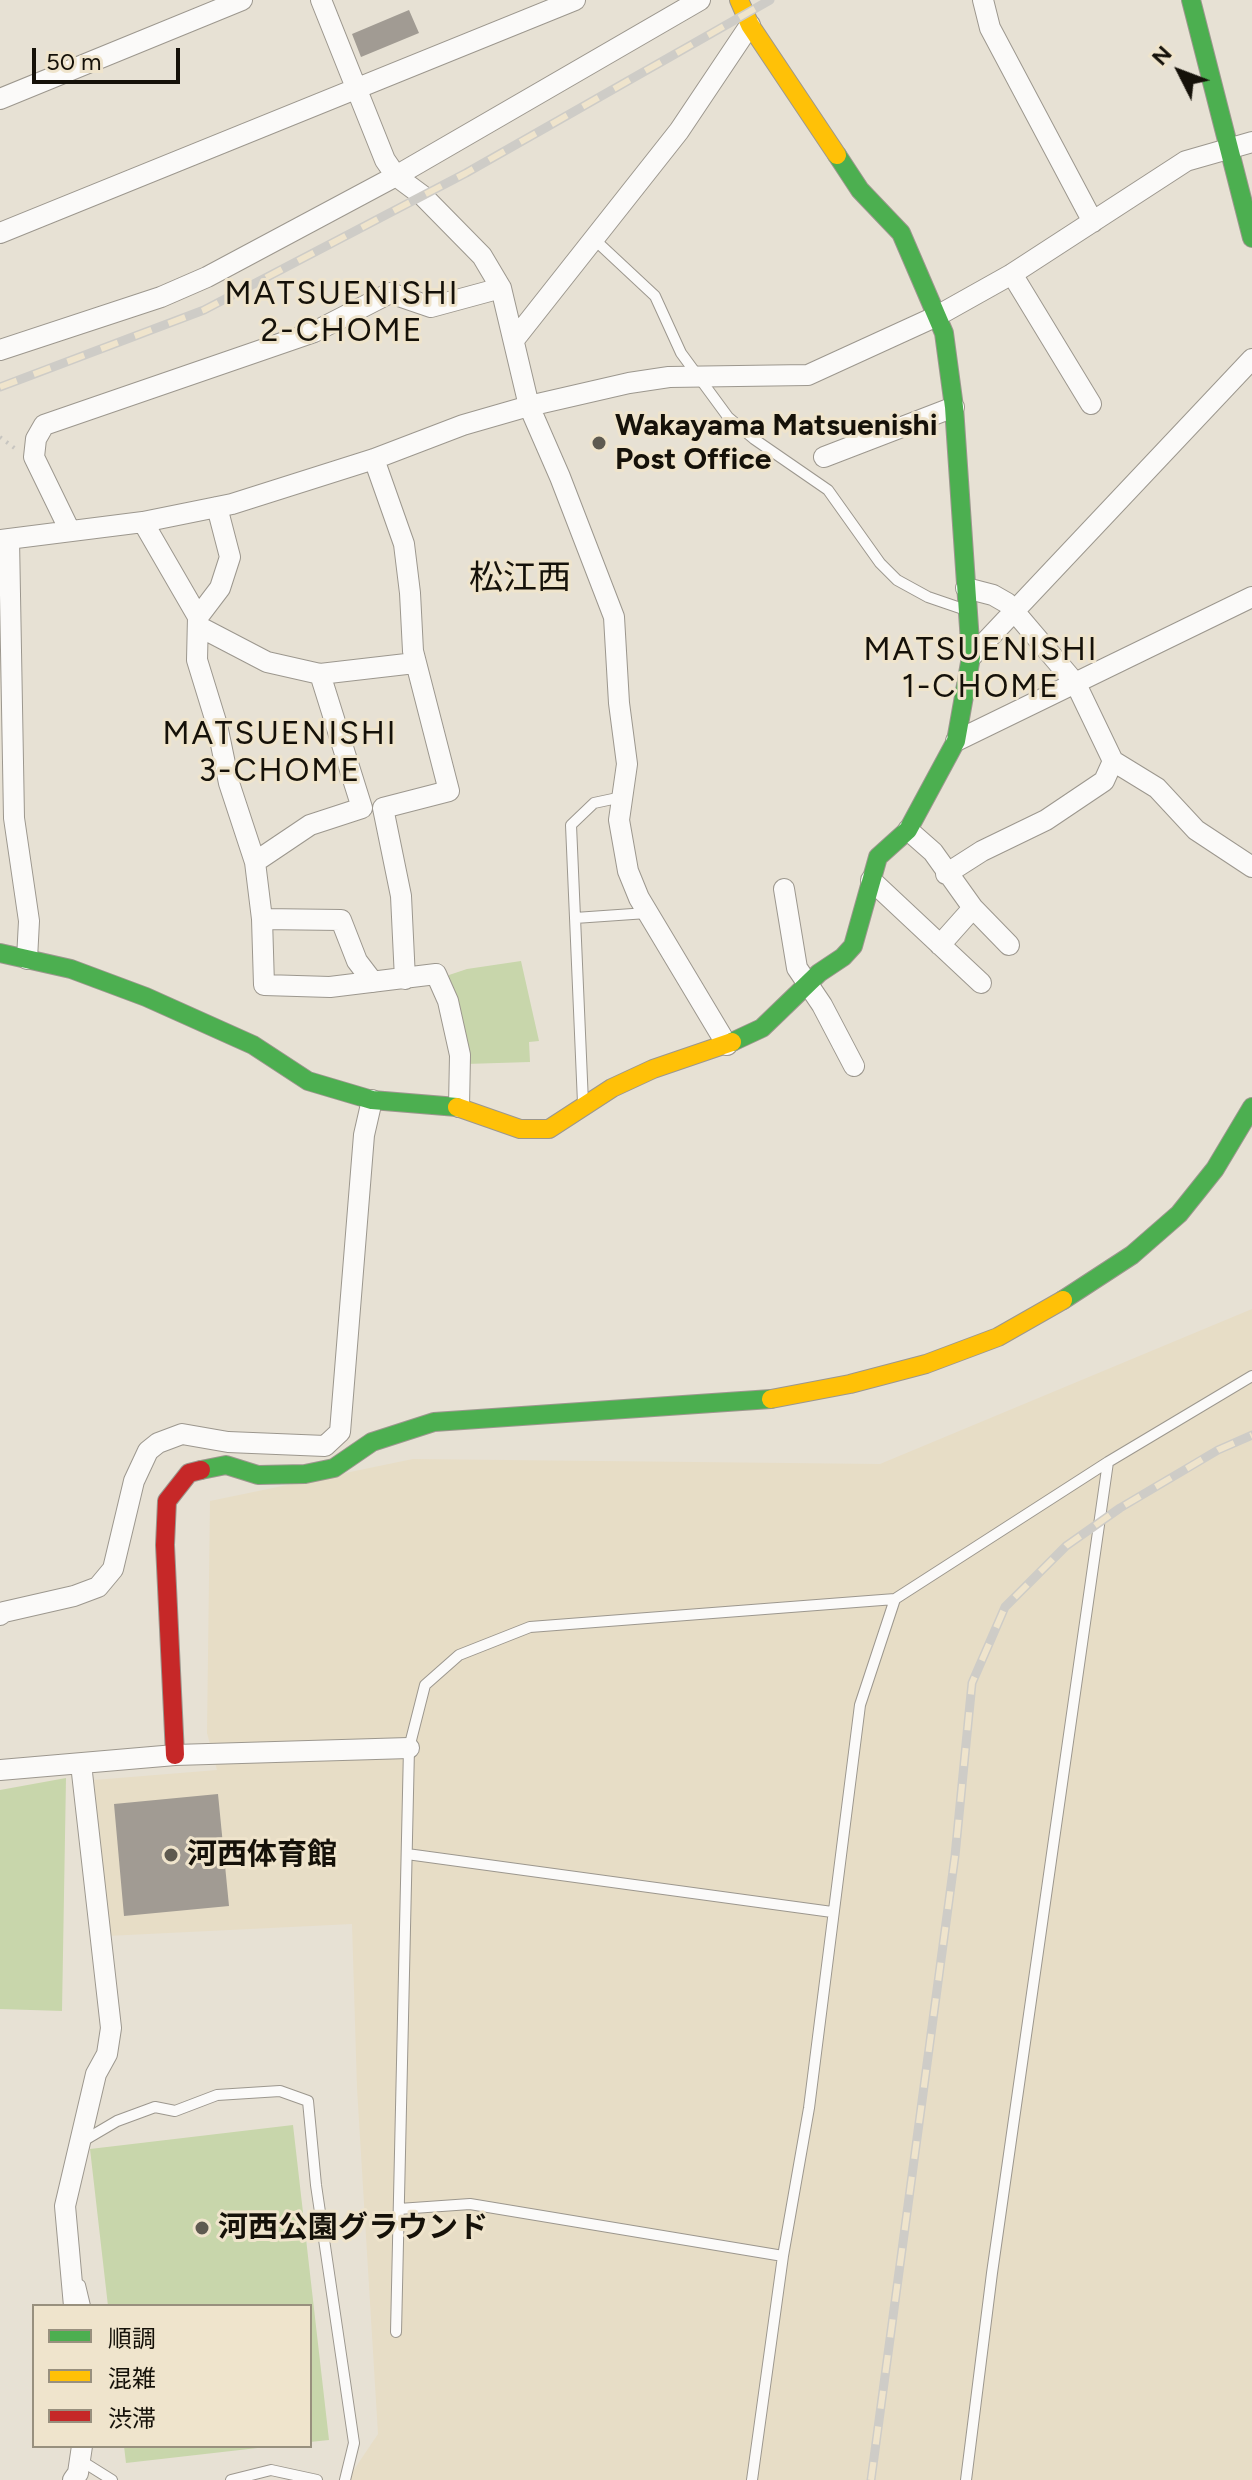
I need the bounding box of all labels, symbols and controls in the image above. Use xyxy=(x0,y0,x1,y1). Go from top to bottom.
scale bar xyxy=(36,32,184,82)
north arrow xyxy=(1140,32,1220,112)
text: N xyxy=(1146,40,1178,71)
text: 50 m xyxy=(46,47,102,76)
district label: MATSUENISHI 2-CHOME xyxy=(225,276,459,351)
place label: Wakayama Matsuenishi Post Office xyxy=(615,408,938,478)
marker: Wakayama Matsuenishi Post Office xyxy=(590,434,608,452)
district label: 松江西 xyxy=(469,559,571,599)
district label: MATSUENISHI 1-CHOME xyxy=(864,632,1098,707)
district label: MATSUENISHI 3-CHOME xyxy=(163,716,397,791)
place label: 河西体育館 xyxy=(187,1837,337,1873)
marker: 河西体育館 xyxy=(162,1846,180,1864)
place label: 河西公園グラウンド xyxy=(218,2210,488,2246)
marker: 河西公園グラウンド xyxy=(193,2219,211,2237)
legend xyxy=(32,2304,312,2448)
text: 順調 xyxy=(108,2324,156,2353)
text: 混雑 xyxy=(108,2364,156,2393)
text: 渋滞 xyxy=(108,2404,156,2433)

